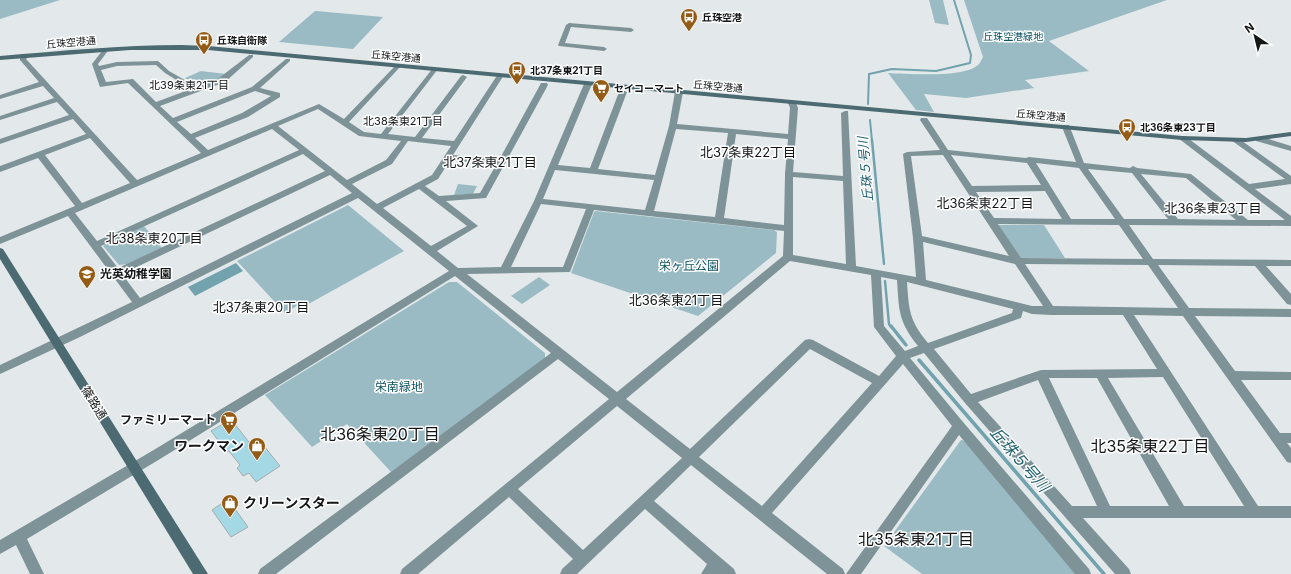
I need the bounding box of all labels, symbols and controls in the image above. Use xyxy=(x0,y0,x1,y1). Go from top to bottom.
bus stop icon: 丘珠空港 xyxy=(679,7,699,32)
place label: 丘珠空港 xyxy=(702,11,742,23)
north arrow xyxy=(1235,16,1275,56)
text: N xyxy=(1242,20,1257,36)
bus stop icon: 丘珠自衛隊 xyxy=(194,30,214,55)
park label: 丘珠空港緑地 xyxy=(983,30,1044,42)
street label: 丘珠空港通 xyxy=(46,34,96,50)
place label: 丘珠自衛隊 xyxy=(217,34,268,46)
street label: 丘珠空港通 xyxy=(371,48,421,64)
bus stop icon: 北37条東21丁目 xyxy=(507,60,527,85)
place label: 北37条東21丁目 xyxy=(530,64,603,76)
district label: 北39条東21丁目 xyxy=(149,78,229,92)
supermarket icon: セイコーマート xyxy=(591,78,611,103)
street label: 丘珠空港通 xyxy=(693,78,743,94)
place label: セイコーマート xyxy=(614,82,684,94)
street label: 丘珠空港通 xyxy=(1016,107,1066,123)
district label: 北38条東21丁目 xyxy=(363,114,443,128)
bus stop icon: 北36条東23丁目 xyxy=(1117,117,1137,142)
place label: 北36条東23丁目 xyxy=(1140,121,1216,133)
water label: 丘珠５号川 xyxy=(854,134,876,202)
district label: 北37条東22丁目 xyxy=(700,144,796,160)
district label: 北37条東21丁目 xyxy=(443,154,537,170)
district label: 北36条東22丁目 xyxy=(937,195,1033,211)
district label: 北36条東23丁目 xyxy=(1164,200,1262,216)
district label: 北38条東20丁目 xyxy=(105,230,203,246)
park label: 栄ヶ丘公園 xyxy=(659,258,719,273)
school or university icon: 光英幼稚学園 xyxy=(77,264,97,289)
place label: 光英幼稚学園 xyxy=(100,266,172,281)
district label: 北36条東21丁目 xyxy=(629,292,723,308)
district label: 北37条東20丁目 xyxy=(213,299,309,315)
park label: 栄南緑地 xyxy=(375,379,423,394)
street label: 篠路通 xyxy=(79,383,110,422)
supermarket icon: ファミリーマート xyxy=(219,410,239,435)
place label: ファミリーマート xyxy=(120,412,216,427)
water label: 丘珠５号川 xyxy=(986,422,1055,497)
district label: 北36条東20丁目 xyxy=(320,424,440,444)
shop icon: ワークマン xyxy=(247,436,267,461)
district label: 北35条東22丁目 xyxy=(1090,436,1210,456)
place label: ワークマン xyxy=(174,437,244,454)
shop icon: クリーンスター xyxy=(220,493,240,518)
place label: クリーンスター xyxy=(243,494,340,511)
district label: 北35条東21丁目 xyxy=(858,529,974,549)

